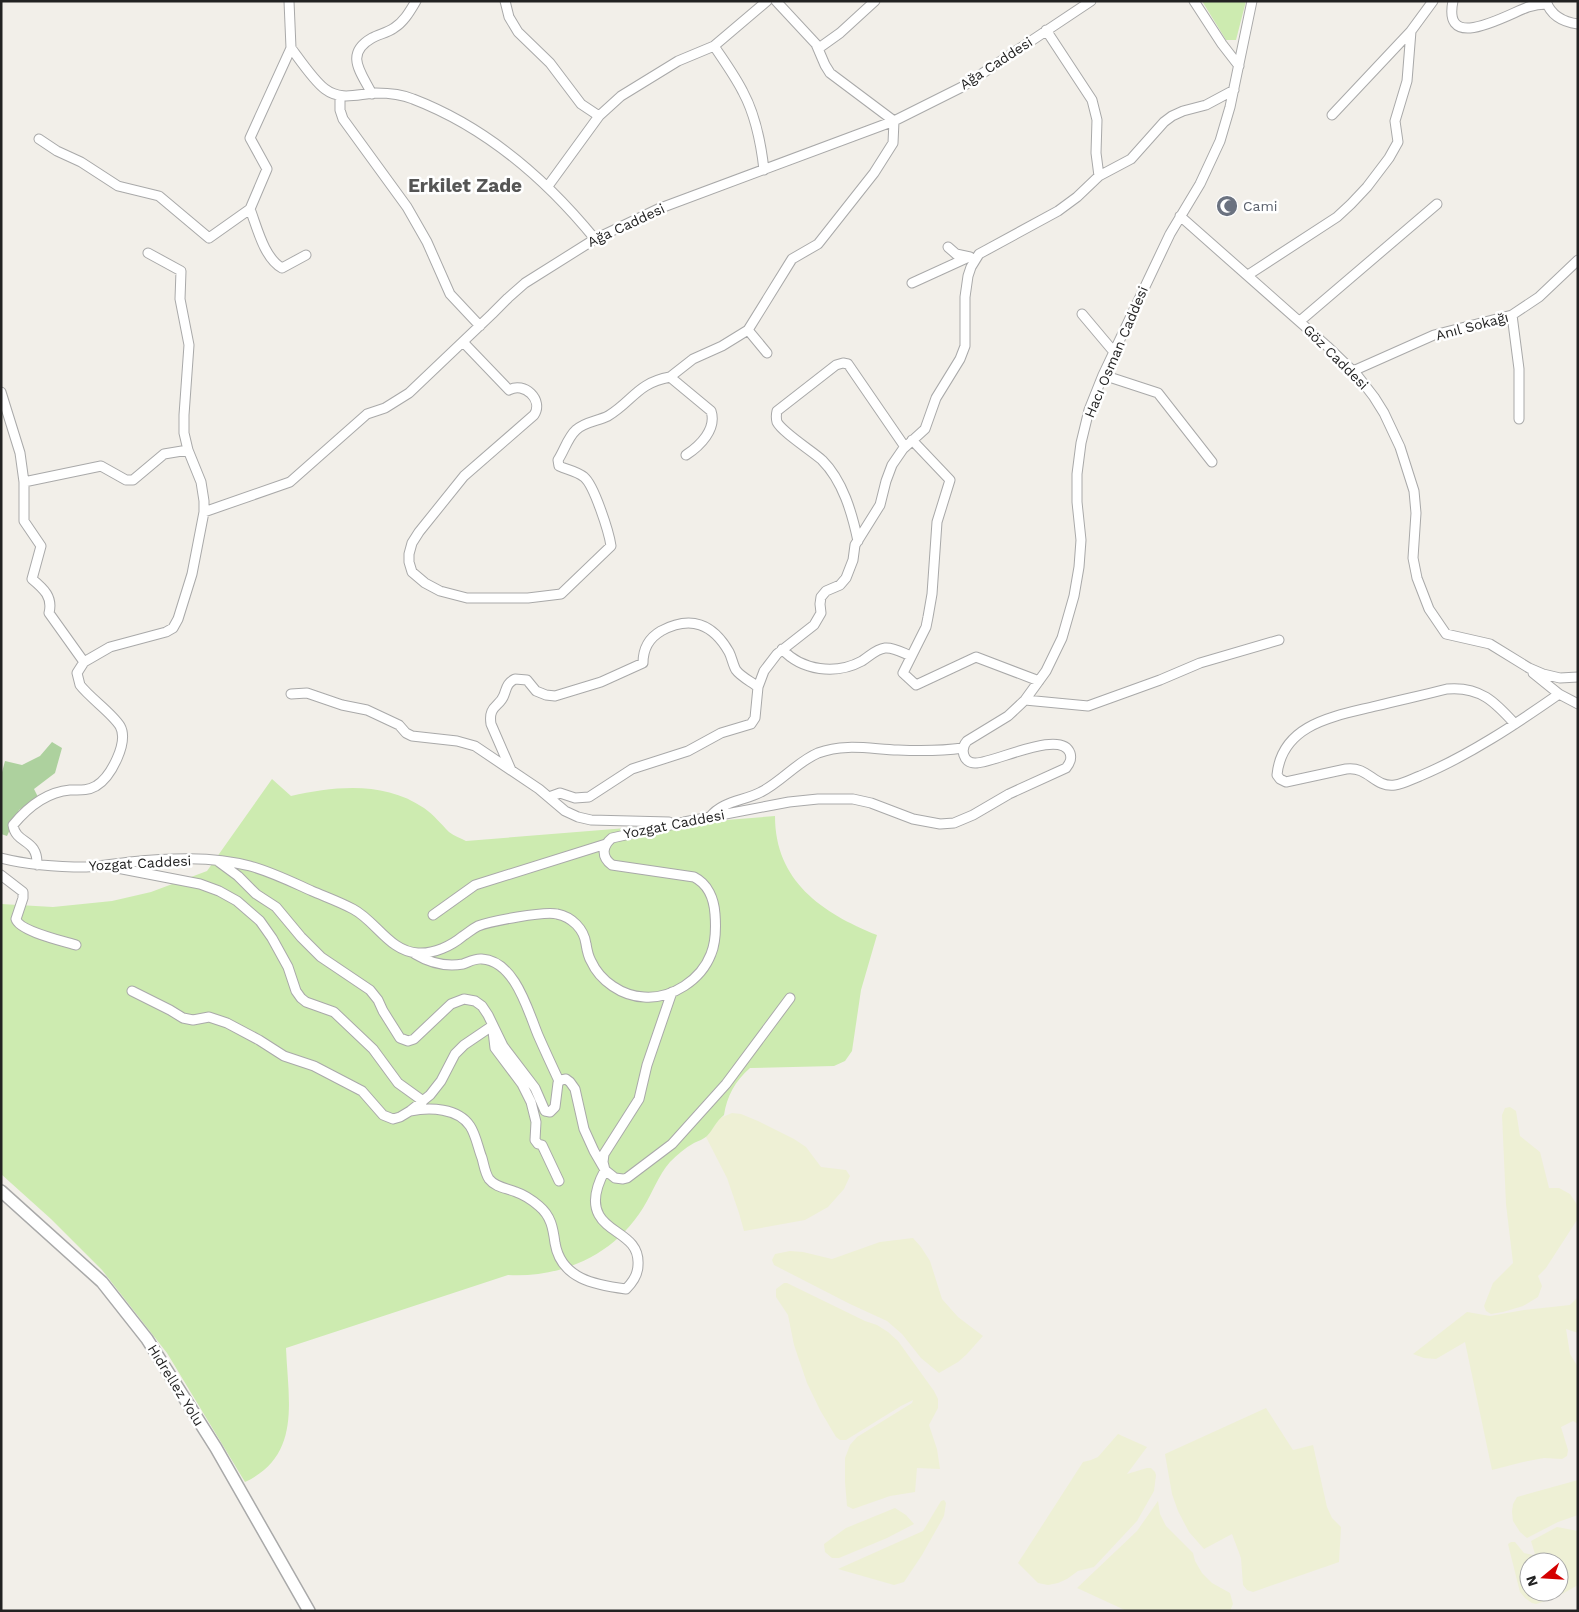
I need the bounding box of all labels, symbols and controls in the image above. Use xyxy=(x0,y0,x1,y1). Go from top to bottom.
street label: Ağa Caddesi xyxy=(957,34,1035,92)
district label: Erkilet Zade xyxy=(408,174,522,197)
mosque icon: Cami xyxy=(1215,194,1239,218)
place label: Cami xyxy=(1243,198,1278,214)
street label: Ağa Caddesi xyxy=(585,200,667,250)
street label: Hacı Osman Caddesi xyxy=(1081,284,1151,420)
street label: Anıl Sokağı xyxy=(1434,309,1510,343)
street label: Göz Caddesi xyxy=(1300,321,1372,393)
street label: Yozgat Caddesi xyxy=(622,806,726,842)
street label: Yozgat Caddesi xyxy=(88,852,192,874)
street label: Hıdrellez Yolu xyxy=(145,1341,207,1429)
north arrow xyxy=(1519,1552,1569,1602)
text: N xyxy=(1522,1574,1541,1588)

